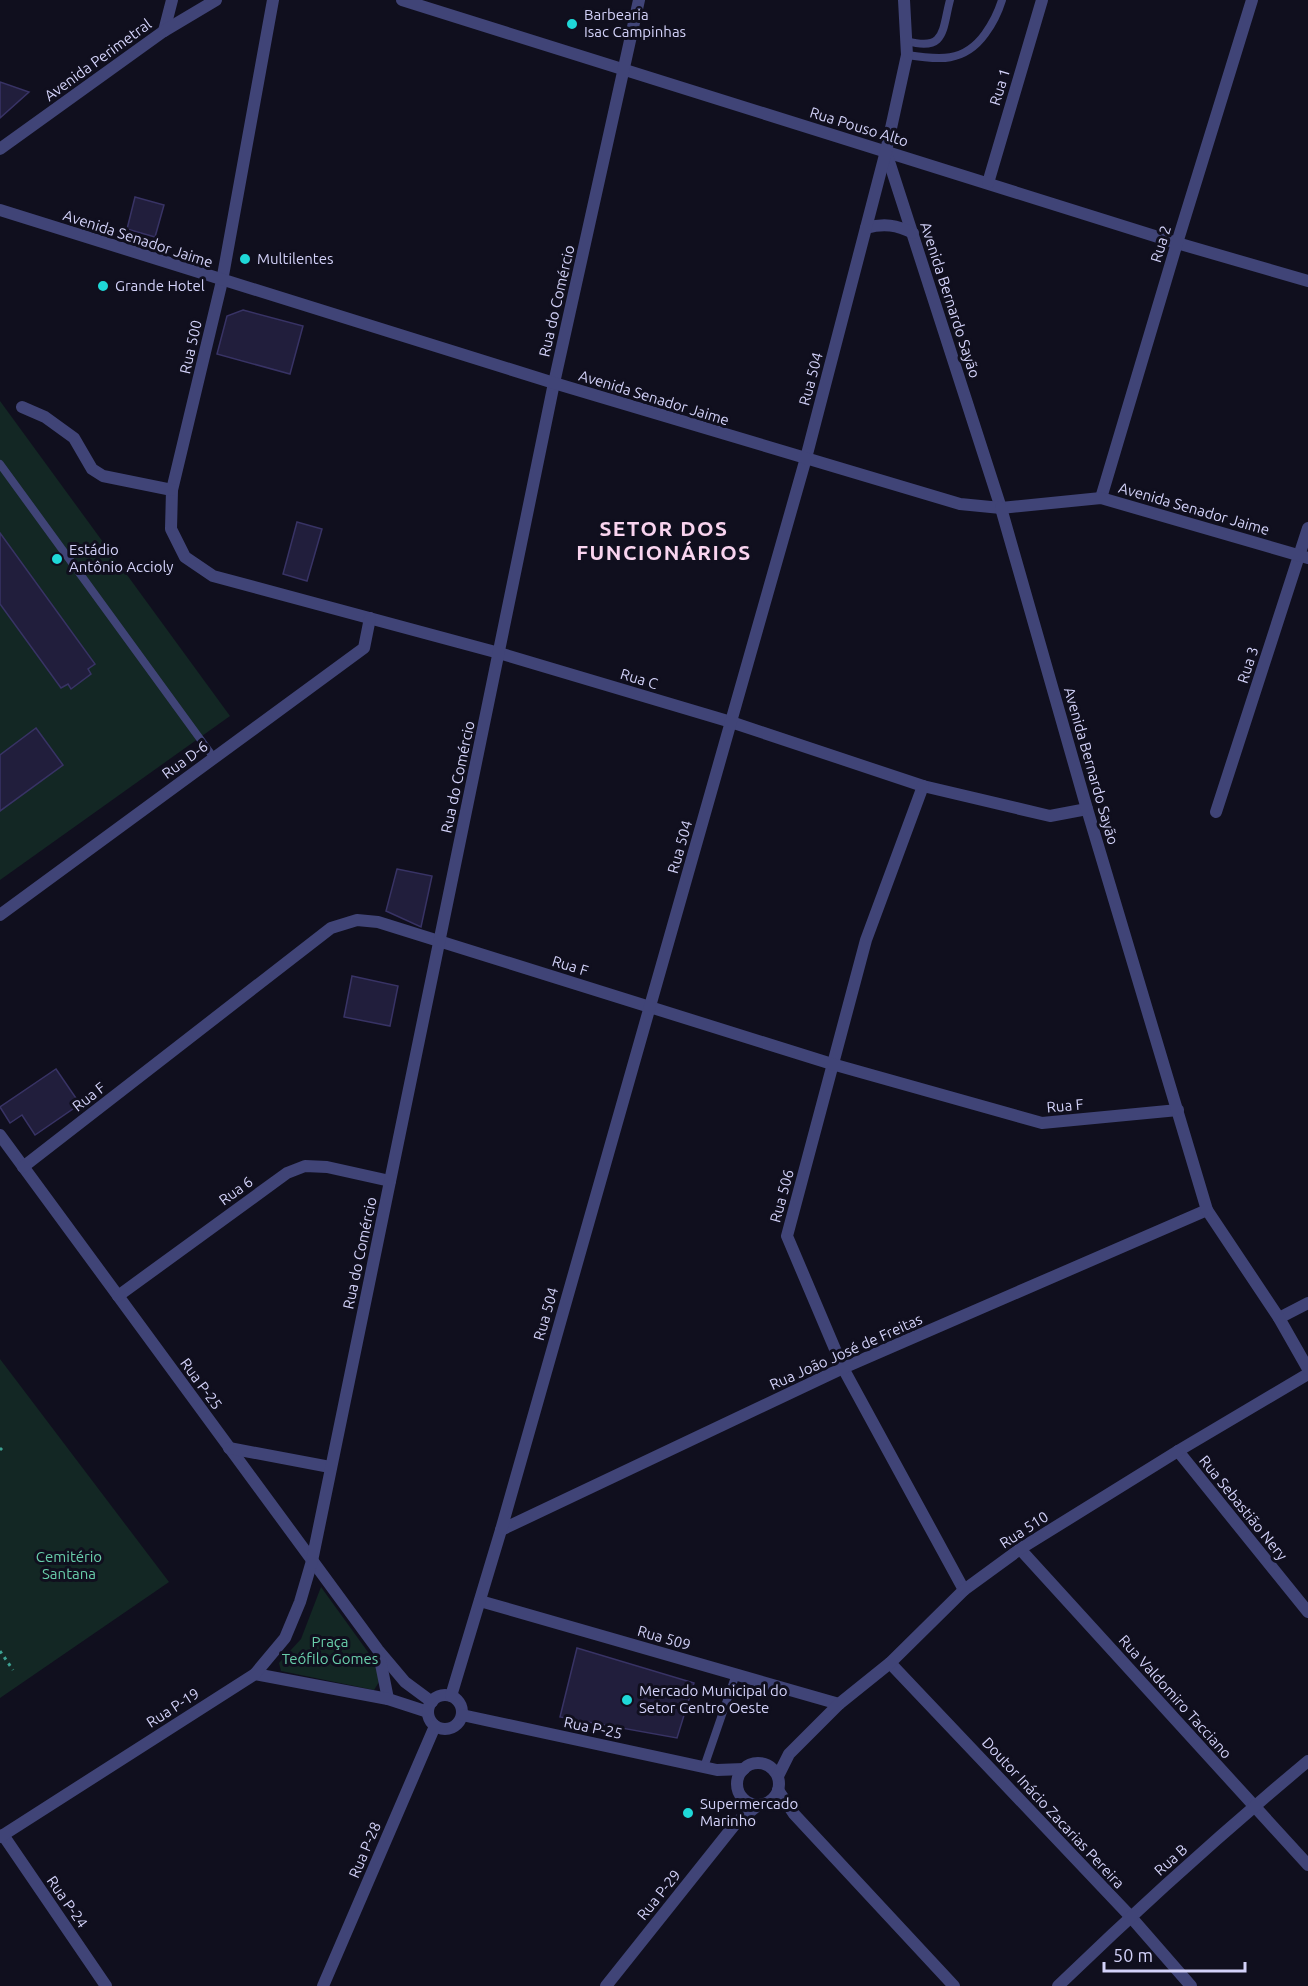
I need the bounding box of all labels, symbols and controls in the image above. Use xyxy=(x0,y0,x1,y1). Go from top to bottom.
place label: Barbearia Isac Campinhas xyxy=(584,6,686,40)
street label: Avenida Perimetral xyxy=(41,15,155,104)
marker: Barbearia Isac Campinhas xyxy=(565,17,579,31)
street label: Rua 1 xyxy=(986,66,1013,107)
street label: Rua Pouso Alto xyxy=(808,103,911,150)
street label: Avenida Senador Jaime xyxy=(61,206,215,271)
street label: Avenida Bernardo Sayão xyxy=(917,220,984,380)
street label: Rua 2 xyxy=(1147,223,1174,264)
street label: Rua do Comércio xyxy=(535,243,578,358)
place label: Multilentes xyxy=(257,250,334,267)
marker: Multilentes xyxy=(238,252,252,266)
place label: Grande Hotel xyxy=(115,277,205,294)
marker: Grande Hotel xyxy=(96,279,110,293)
street label: Rua 500 xyxy=(176,318,205,375)
street label: Rua 504 xyxy=(795,350,826,407)
street label: Avenida Senador Jaime xyxy=(577,367,731,429)
street label: Avenida Senador Jaime xyxy=(1117,479,1272,538)
district label: SETOR DOS FUNCIONÁRIOS xyxy=(576,516,752,564)
place label: Estádio Antônio Accioly xyxy=(69,541,174,575)
marker: Estádio Antônio Accioly xyxy=(50,552,64,566)
street label: Rua 3 xyxy=(1234,644,1261,685)
street label: Rua C xyxy=(618,665,660,692)
street label: Avenida Bernardo Sayão xyxy=(1061,685,1122,847)
street label: Rua do Comércio xyxy=(437,719,478,835)
street label: Rua D-6 xyxy=(158,737,211,782)
street label: Rua 504 xyxy=(664,818,695,875)
street label: Rua F xyxy=(550,952,590,979)
street label: Rua F xyxy=(69,1078,109,1115)
street label: Rua F xyxy=(1046,1095,1084,1116)
street label: Rua 506 xyxy=(766,1167,797,1224)
street label: Rua 6 xyxy=(216,1173,256,1208)
street label: Rua do Comércio xyxy=(339,1195,380,1311)
street label: Rua 504 xyxy=(530,1285,561,1342)
street label: Rua João José de Freitas xyxy=(767,1310,925,1393)
street label: Rua P-25 xyxy=(177,1355,226,1413)
street label: Rua Sebastião Nery xyxy=(1196,1452,1291,1564)
street label: Rua 510 xyxy=(996,1508,1051,1552)
park label: Cemitério Santana xyxy=(36,1548,102,1582)
street label: Rua 509 xyxy=(636,1622,693,1653)
street label: Rua Valdomiro Tacciano xyxy=(1116,1632,1235,1762)
park label: Praça Teófilo Gomes xyxy=(282,1633,378,1667)
place label: Mercado Municipal do Setor Centro Oeste xyxy=(639,1682,787,1716)
street label: Rua P-19 xyxy=(143,1684,202,1731)
marker: Mercado Municipal do Setor Centro Oeste xyxy=(620,1693,634,1707)
street label: Rua P-25 xyxy=(562,1713,624,1742)
street label: Doutor Inácio Zacarias Pereira xyxy=(979,1734,1128,1892)
place label: Supermercado Marinho xyxy=(700,1795,798,1829)
marker: Supermercado Marinho xyxy=(681,1806,695,1820)
street label: Rua P-28 xyxy=(345,1819,384,1880)
street label: Rua B xyxy=(1151,1840,1191,1879)
street label: Rua P-29 xyxy=(633,1866,684,1923)
street label: Rua P-24 xyxy=(43,1873,91,1931)
scale bar xyxy=(1104,1935,1245,1973)
text: 50 m xyxy=(1113,1945,1153,1965)

